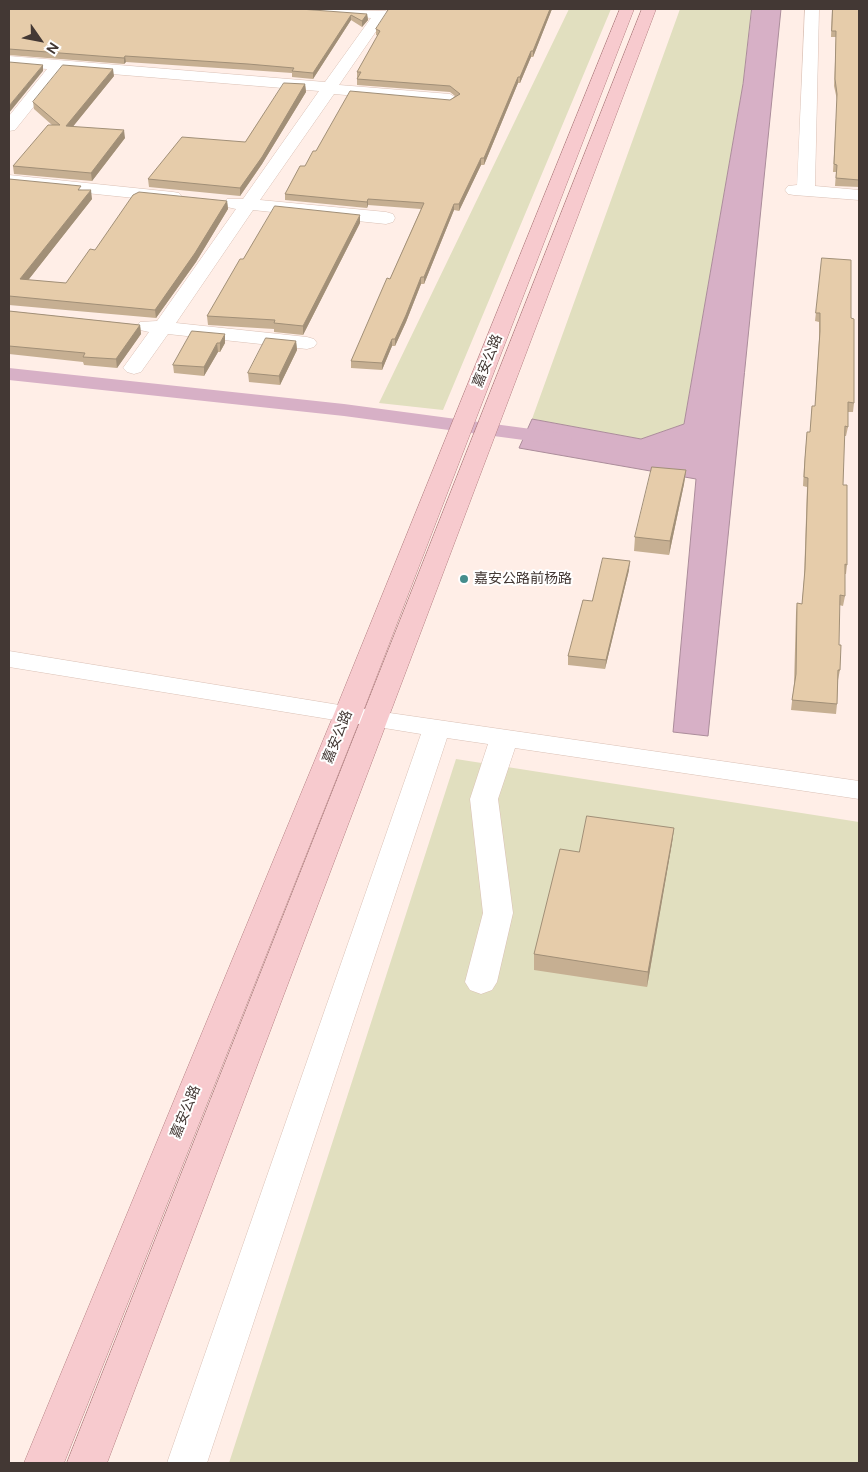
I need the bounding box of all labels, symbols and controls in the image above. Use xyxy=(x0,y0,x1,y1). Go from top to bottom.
north arrow xyxy=(15,15,65,65)
text: N xyxy=(42,39,63,57)
street label: 嘉安公路 xyxy=(470,332,506,390)
place label: 嘉安公路前杨路 xyxy=(474,571,572,587)
marker: 嘉安公路前杨路 xyxy=(458,573,470,585)
street label: 嘉安公路 xyxy=(320,708,356,766)
street label: 嘉安公路 xyxy=(168,1083,204,1141)

